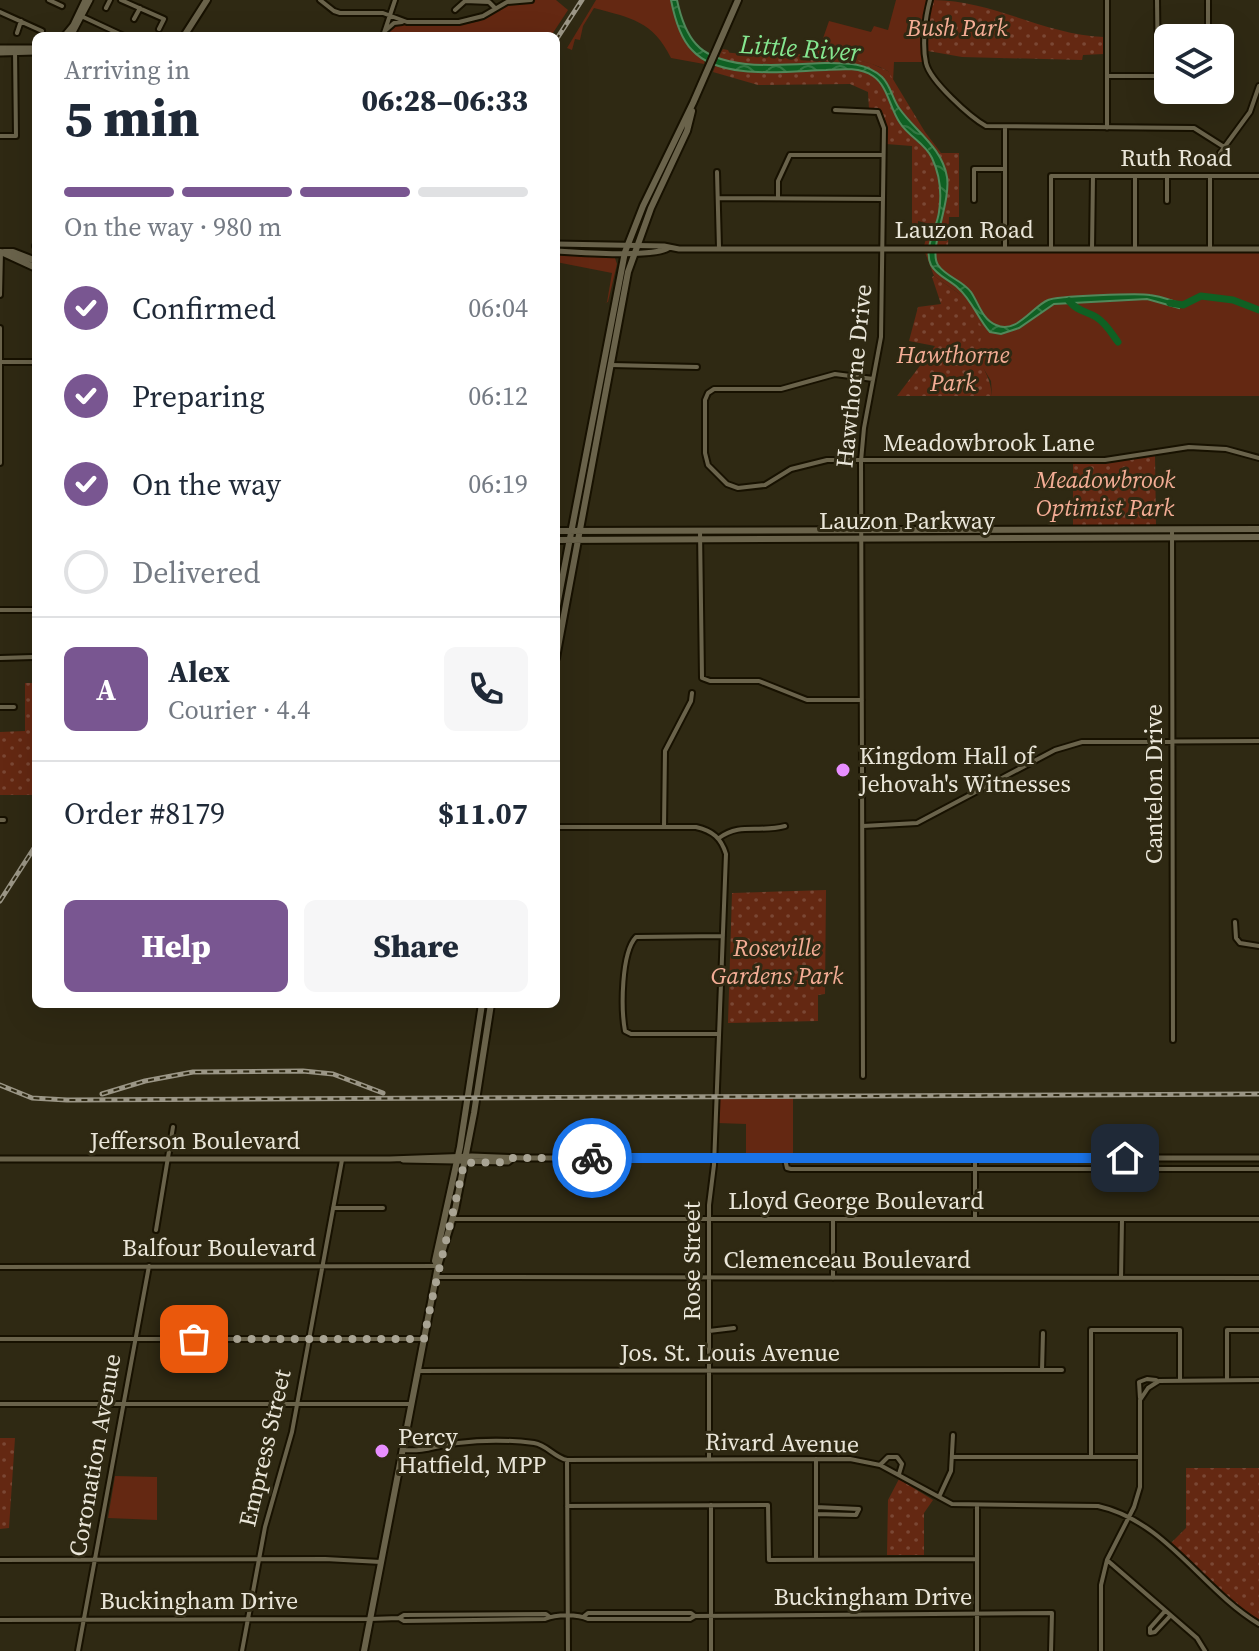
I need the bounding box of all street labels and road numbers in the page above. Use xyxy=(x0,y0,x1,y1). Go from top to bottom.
street label: Ruth Road xyxy=(1120,141,1232,174)
street label: Lauzon Road xyxy=(894,213,1034,246)
street label: Hawthorne Drive xyxy=(827,282,880,469)
street label: Meadowbrook Lane xyxy=(883,426,1095,459)
street label: Lauzon Parkway xyxy=(819,504,996,537)
street label: Cantelon Drive xyxy=(1137,704,1170,864)
street label: Jefferson Boulevard xyxy=(89,1124,301,1157)
street label: Lloyd George Boulevard xyxy=(728,1184,984,1217)
street label: Rose Street xyxy=(675,1201,708,1320)
street label: Balfour Boulevard xyxy=(122,1231,316,1264)
street label: Clemenceau Boulevard xyxy=(724,1243,971,1276)
street label: Jos. St. Louis Avenue xyxy=(619,1336,840,1369)
street label: Coronation Avenue xyxy=(60,1351,129,1559)
street label: Empress Street xyxy=(230,1366,299,1530)
street label: Rivard Avenue xyxy=(705,1425,859,1460)
street label: Buckingham Drive xyxy=(774,1580,972,1613)
street label: Buckingham Drive xyxy=(100,1584,298,1617)

